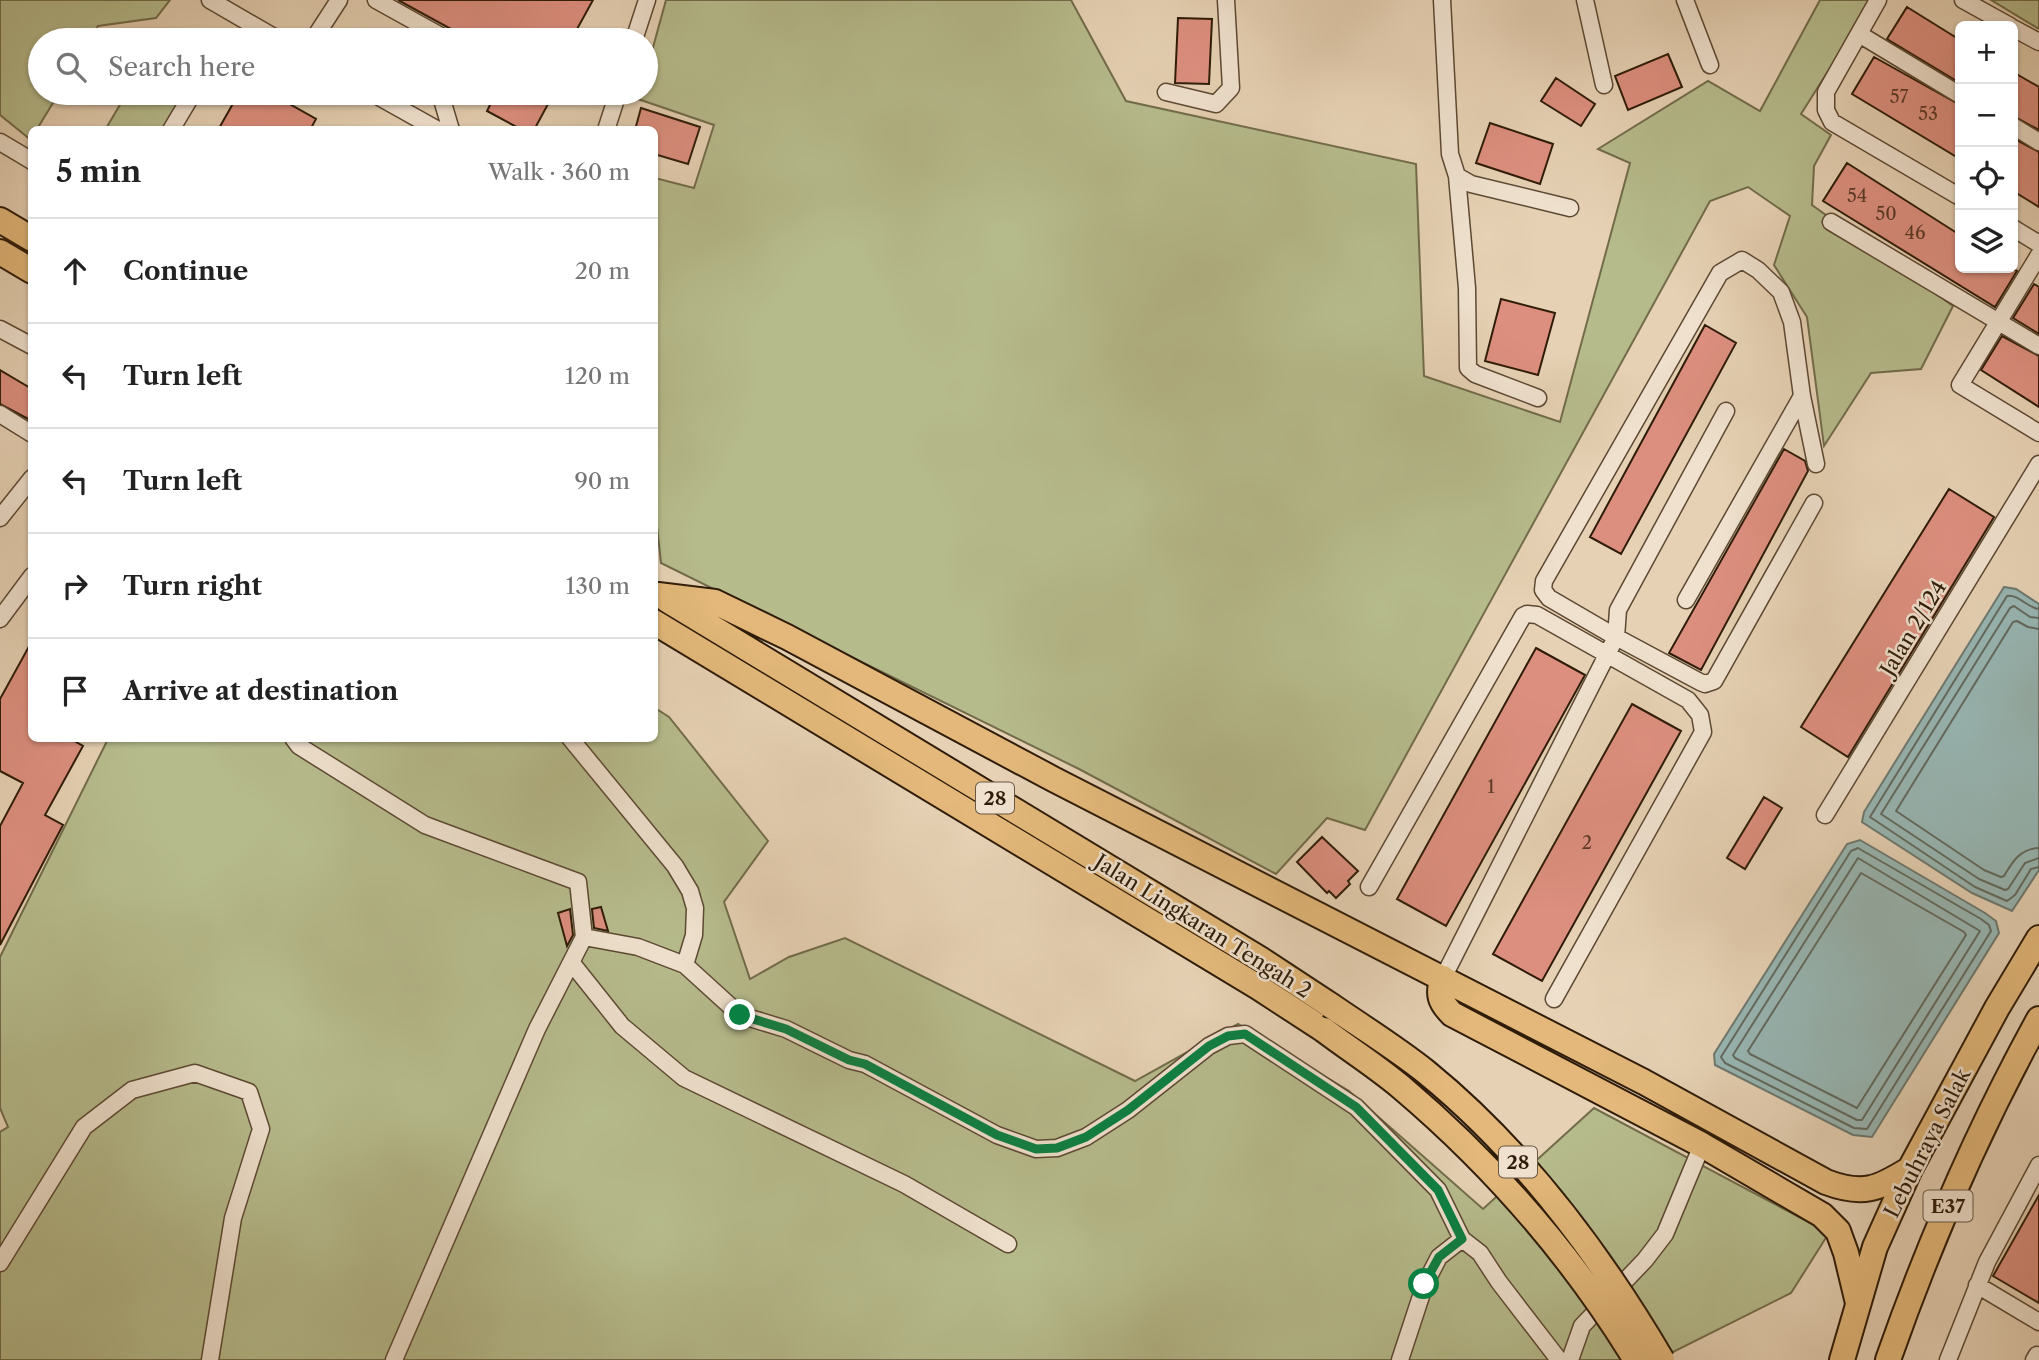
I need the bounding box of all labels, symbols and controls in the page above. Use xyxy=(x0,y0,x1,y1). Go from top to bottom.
map controls xyxy=(1955,21,2018,273)
button: + xyxy=(1955,21,2018,84)
search box xyxy=(28,28,658,105)
icon: search xyxy=(52,48,90,86)
text: Search here xyxy=(108,51,255,83)
button: − xyxy=(1955,84,2018,147)
house number: 57 xyxy=(1890,86,1908,108)
house number: 53 xyxy=(1918,103,1938,125)
button: locate xyxy=(1955,147,2018,210)
text: 5 min xyxy=(56,153,141,190)
text: Walk · 360 m xyxy=(488,158,630,186)
house number: 54 xyxy=(1847,185,1867,207)
house number: 50 xyxy=(1875,203,1897,225)
button: layers xyxy=(1955,210,2018,273)
house number: 46 xyxy=(1905,222,1925,244)
icon: ahead xyxy=(56,252,94,290)
text: Continue xyxy=(123,255,248,287)
text: 20 m xyxy=(575,257,630,285)
icon: left xyxy=(56,357,94,395)
text: Turn left xyxy=(123,360,242,392)
text: 120 m xyxy=(565,362,630,390)
icon: left xyxy=(56,462,94,500)
text: Turn left xyxy=(123,465,242,497)
text: 90 m xyxy=(574,467,630,495)
icon: right xyxy=(56,567,94,605)
text: Turn right xyxy=(123,570,262,602)
text: 130 m xyxy=(566,572,630,600)
street label: Jalan 2/124 xyxy=(1873,576,1951,683)
icon: arrive xyxy=(56,672,94,710)
text: Arrive at destination xyxy=(123,675,398,707)
house number: 1 xyxy=(1487,776,1495,798)
road number: 28 xyxy=(976,782,1014,814)
house number: 2 xyxy=(1582,832,1592,854)
street label: Jalan Lingkaran Tengah 2 xyxy=(1087,847,1316,1003)
route end xyxy=(724,999,755,1030)
street label: Lebuhraya Salak xyxy=(1879,1063,1976,1222)
road number: 28 xyxy=(1499,1146,1537,1178)
road number: E37 xyxy=(1924,1190,1972,1222)
route start xyxy=(1408,1268,1439,1299)

